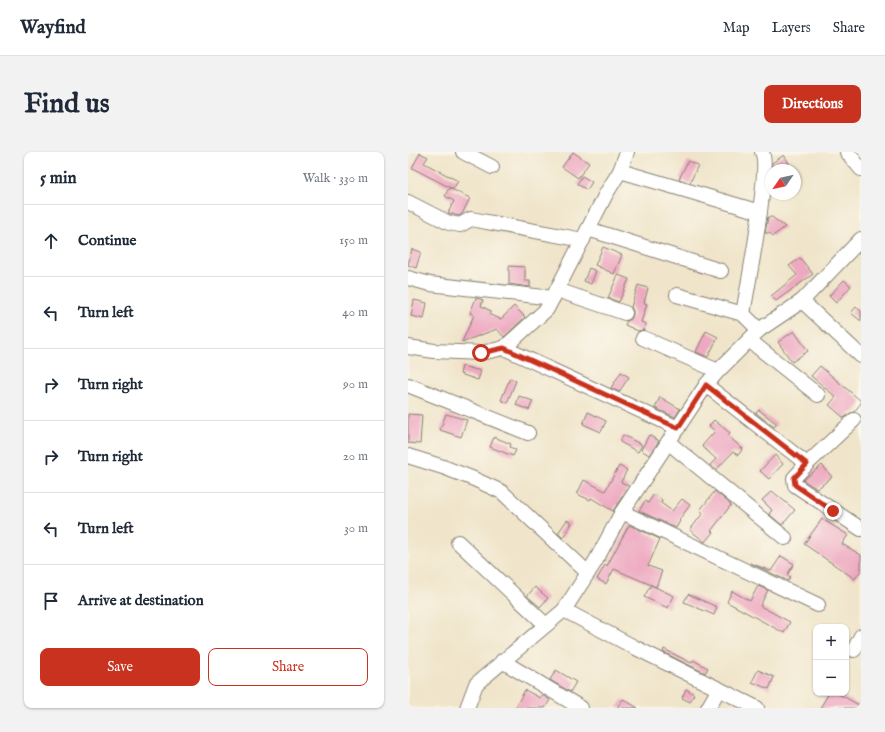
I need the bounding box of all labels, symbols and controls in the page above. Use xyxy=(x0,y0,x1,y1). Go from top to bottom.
text: Wayfind xyxy=(20,16,86,40)
text: Map xyxy=(723,19,750,37)
text: Layers xyxy=(772,19,811,37)
text: Share xyxy=(833,19,865,37)
button: Directions xyxy=(764,85,861,123)
text: Find us xyxy=(24,87,110,122)
north arrow xyxy=(765,164,801,200)
text: 5 min xyxy=(40,168,77,189)
text: Walk · 330 m xyxy=(303,170,368,187)
icon: ahead xyxy=(40,230,62,252)
text: Continue xyxy=(78,231,136,250)
text: 150 m xyxy=(339,232,368,249)
icon: left xyxy=(40,302,62,324)
text: Turn left xyxy=(78,303,134,322)
text: 40 m xyxy=(342,304,368,321)
route start xyxy=(472,344,490,362)
icon: right xyxy=(40,374,62,396)
text: Turn right xyxy=(78,375,143,394)
text: 90 m xyxy=(343,376,368,393)
icon: right xyxy=(40,446,62,468)
text: Turn right xyxy=(78,447,143,466)
text: 20 m xyxy=(343,448,368,465)
route end xyxy=(824,502,842,520)
icon: left xyxy=(40,518,62,540)
text: Turn left xyxy=(78,519,134,538)
text: 30 m xyxy=(344,520,368,537)
icon: arrive xyxy=(40,590,62,612)
text: Arrive at destination xyxy=(78,591,204,610)
map controls xyxy=(813,624,849,696)
button: + xyxy=(813,624,849,660)
button: Save xyxy=(40,648,200,686)
button: Share xyxy=(208,648,368,686)
button: − xyxy=(813,660,849,696)

